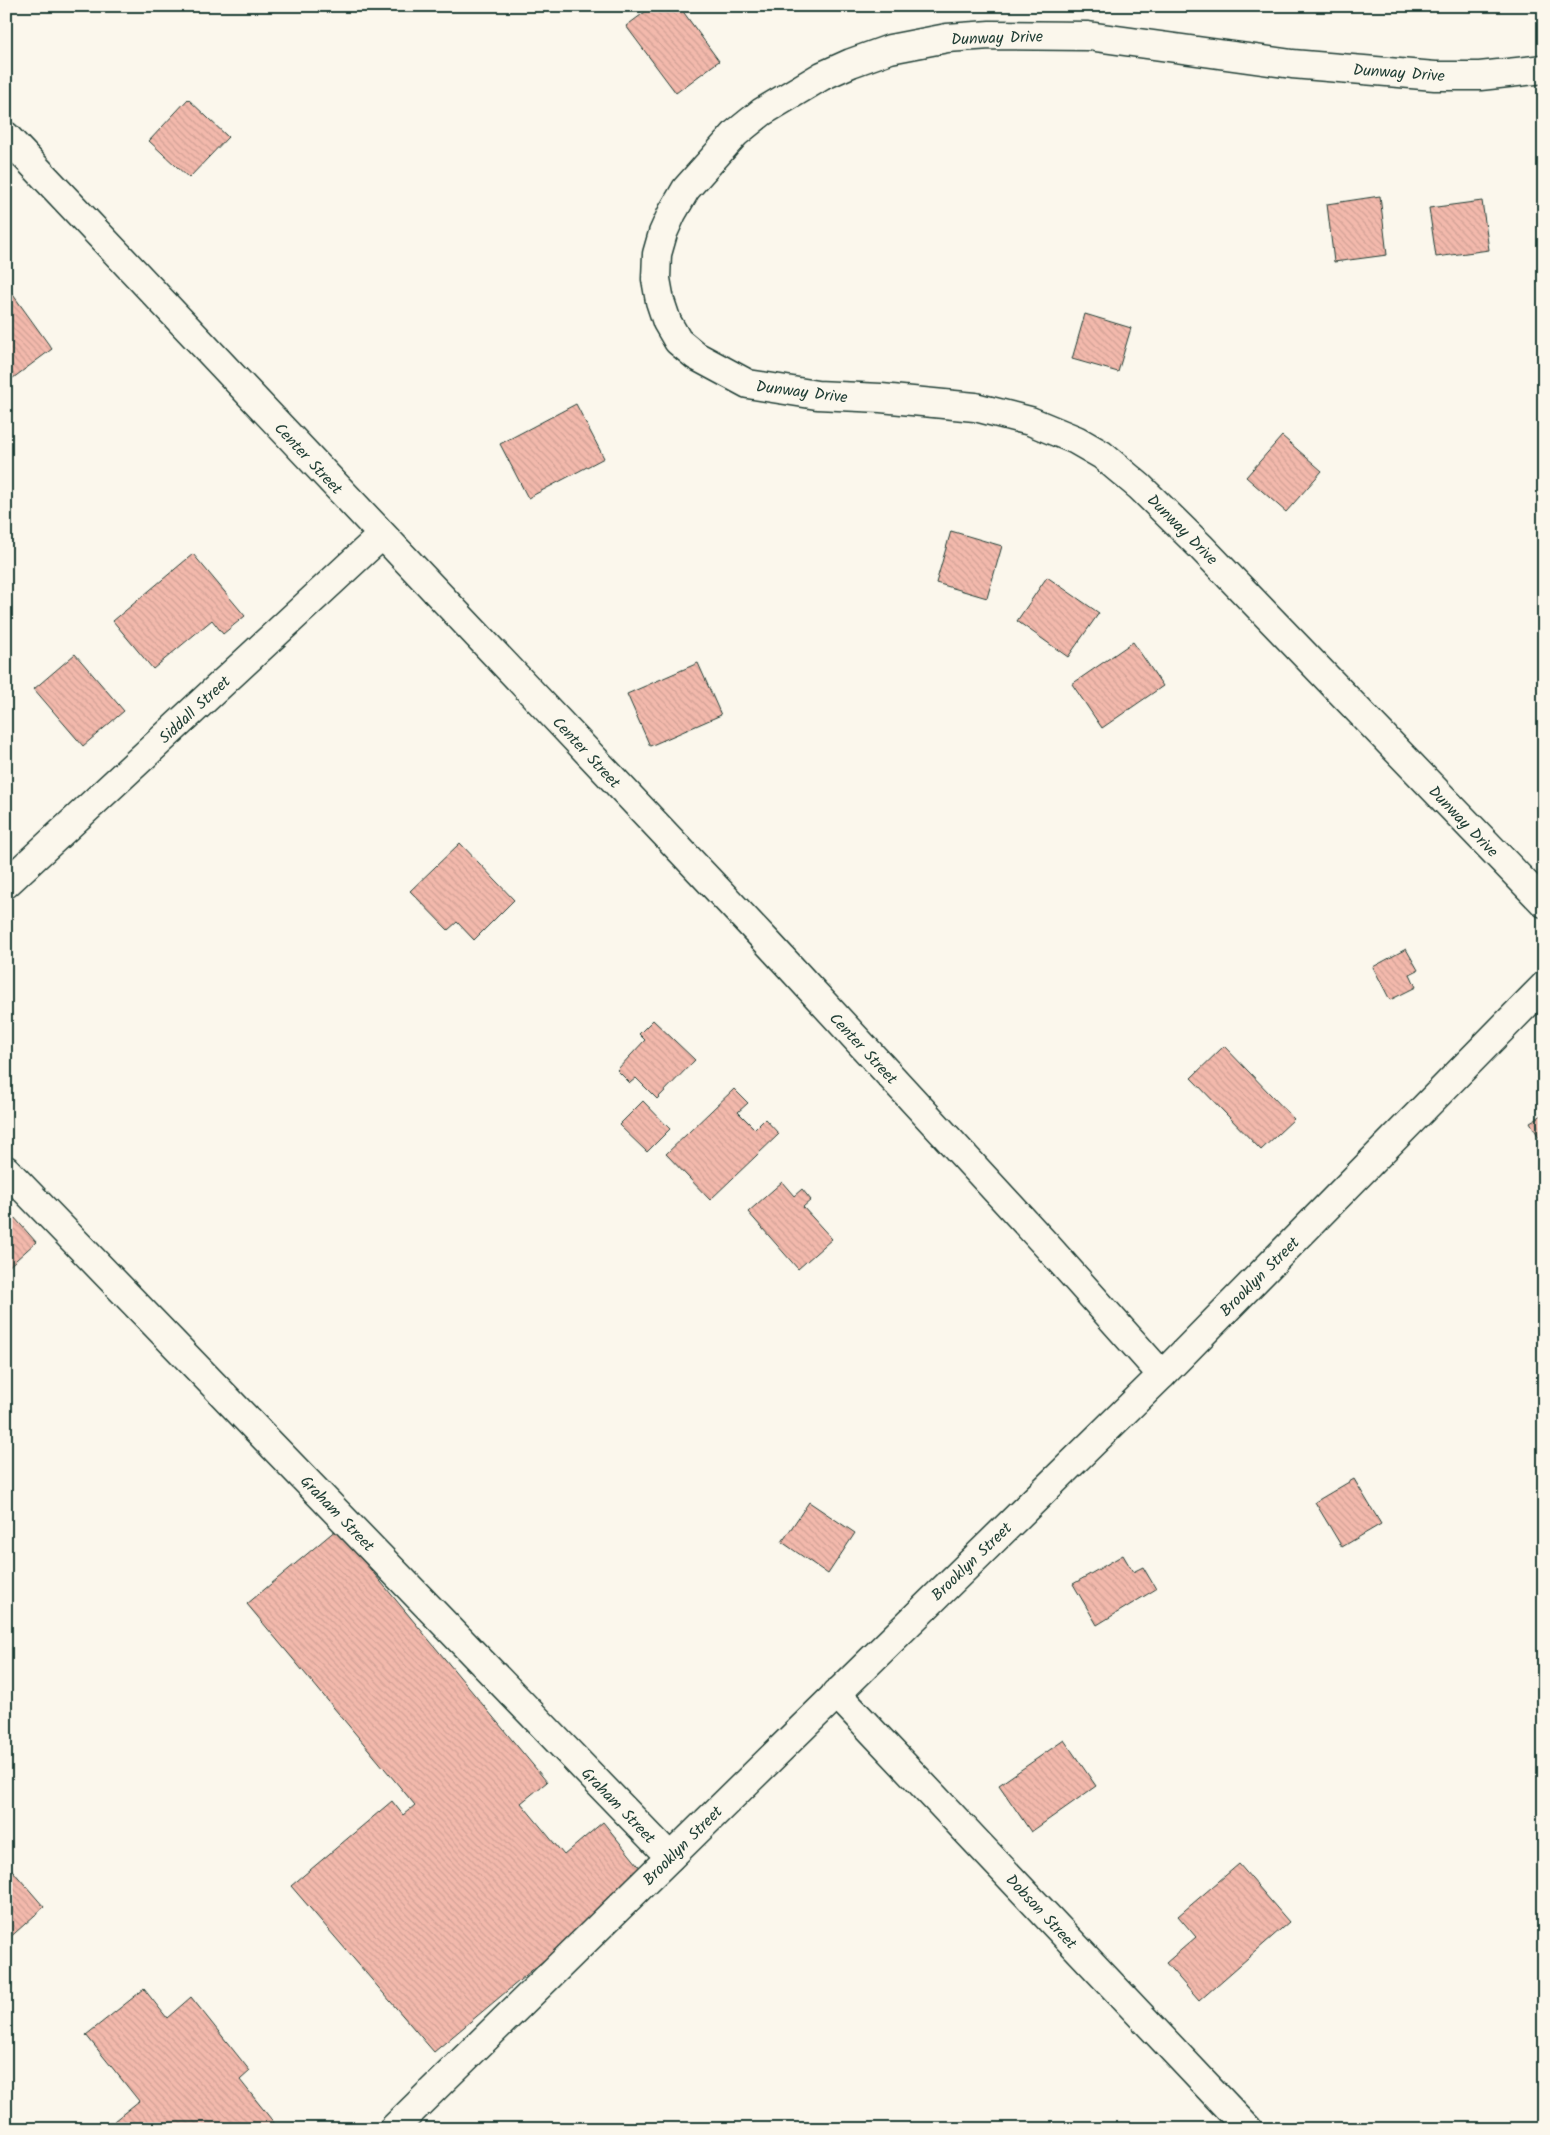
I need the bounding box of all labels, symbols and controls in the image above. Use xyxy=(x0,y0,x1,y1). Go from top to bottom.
street label: Dunway Drive xyxy=(951,24,1044,53)
street label: Dunway Drive xyxy=(1352,58,1446,89)
street label: Dunway Drive xyxy=(755,374,849,411)
street label: Center Street xyxy=(268,417,349,501)
street label: Dunway Drive xyxy=(1141,489,1223,571)
street label: Siddall Street xyxy=(153,670,237,750)
street label: Center Street xyxy=(546,711,627,795)
street label: Dunway Drive xyxy=(1422,780,1504,864)
street label: Center Street xyxy=(823,1007,904,1091)
street label: Brooklyn Street xyxy=(1214,1231,1306,1323)
street label: Graham Street xyxy=(294,1470,381,1559)
street label: Brooklyn Street xyxy=(926,1516,1019,1607)
street label: Graham Street xyxy=(575,1762,662,1851)
street label: Brooklyn Street xyxy=(637,1800,729,1892)
street label: Dobson Street xyxy=(999,1869,1083,1956)

